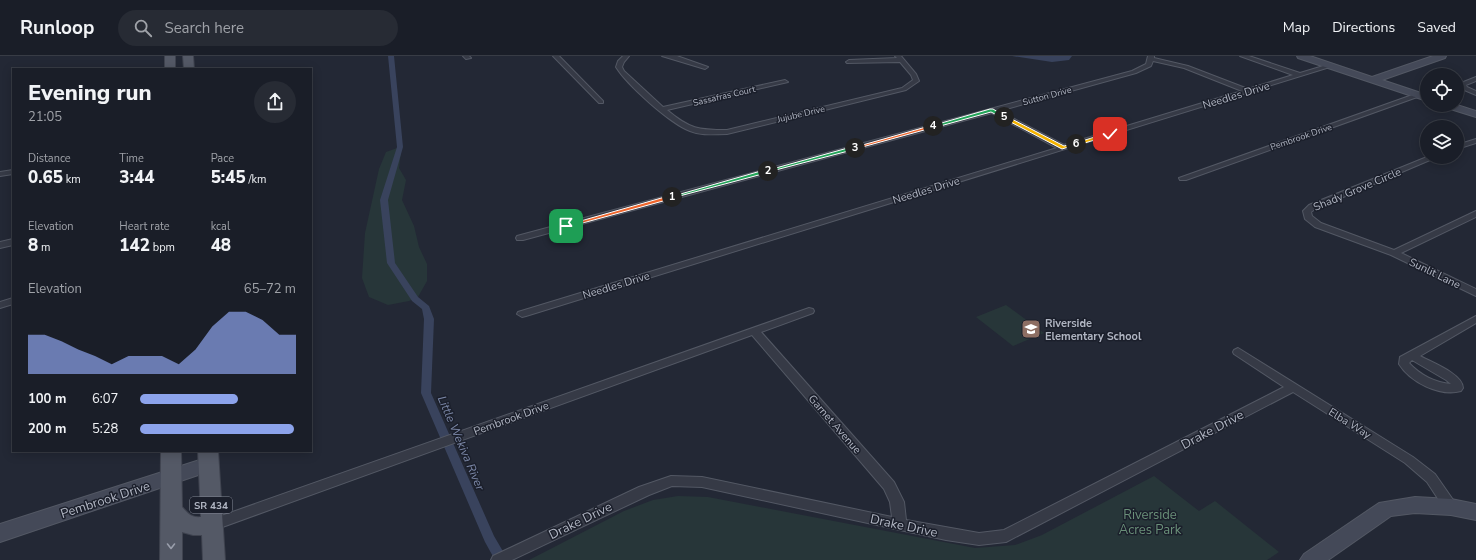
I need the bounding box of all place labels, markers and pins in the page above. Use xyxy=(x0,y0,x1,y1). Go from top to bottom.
pin: 5 xyxy=(994,107,1014,127)
pin: 4 xyxy=(923,116,943,136)
pin xyxy=(1093,117,1127,151)
pin: 6 xyxy=(1066,134,1086,154)
pin: 3 xyxy=(845,138,865,158)
pin: 2 xyxy=(758,161,778,181)
pin: 1 xyxy=(662,187,682,207)
pin xyxy=(549,209,583,243)
place label: Riverside Elementary School xyxy=(1045,316,1142,344)
school or university icon: Riverside Elementary School xyxy=(1020,318,1042,340)

